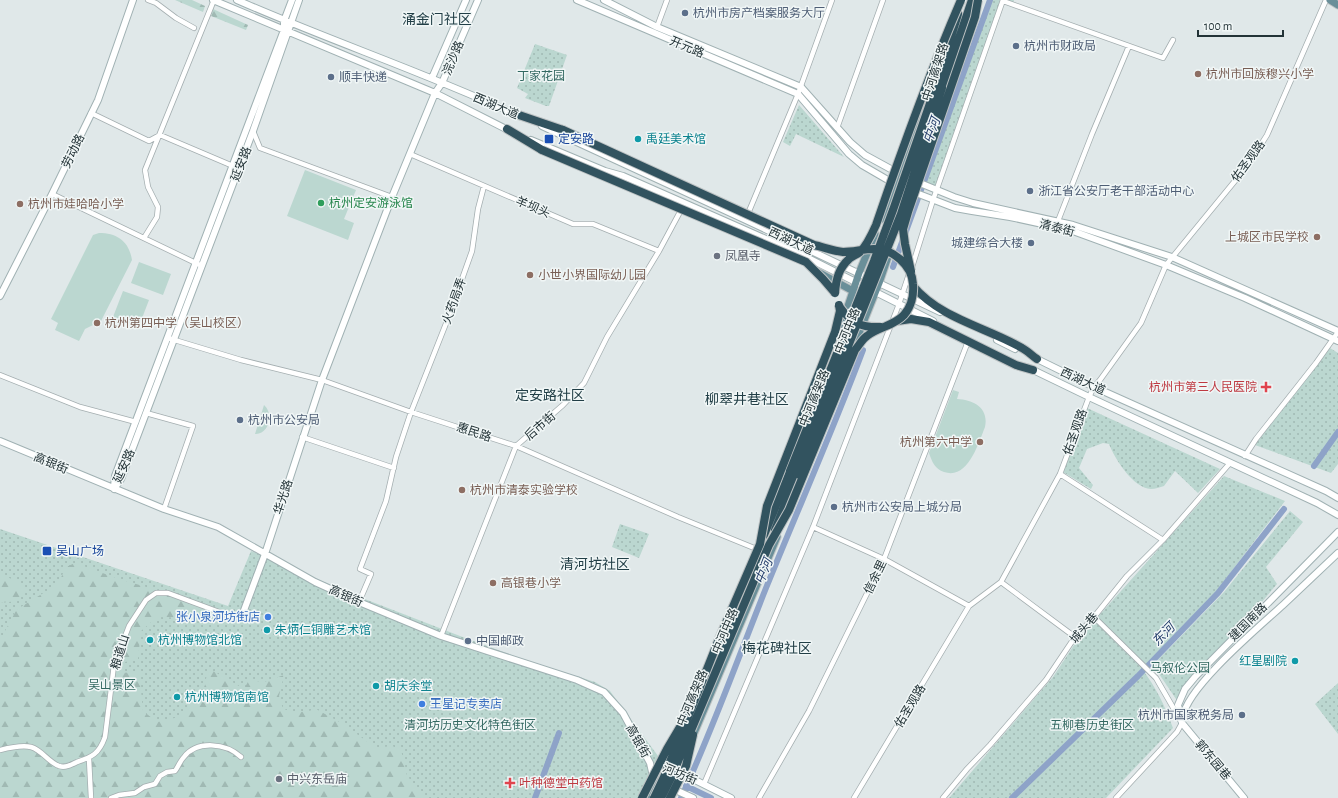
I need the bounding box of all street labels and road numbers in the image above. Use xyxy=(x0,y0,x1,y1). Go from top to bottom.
street label: 开元路 xyxy=(668,34,706,60)
street label: 浣沙路 xyxy=(440,39,466,77)
street label: 中河高架路 xyxy=(919,41,950,102)
street label: 西湖大道 xyxy=(472,90,521,121)
street label: 劳动路 xyxy=(59,132,86,170)
street label: 佑圣观路 xyxy=(1228,137,1267,184)
street label: 延安路 xyxy=(228,145,253,183)
street label: 羊坝头 xyxy=(514,194,552,220)
street label: 清泰街 xyxy=(1038,217,1076,238)
street label: 西湖大道 xyxy=(767,225,816,257)
street label: 火药局弄 xyxy=(440,276,468,326)
street label: 中河中路 xyxy=(832,306,862,356)
street label: 西湖大道 xyxy=(1059,365,1108,397)
street label: 中河高架路 xyxy=(796,368,831,428)
street label: 佑圣观路 xyxy=(1060,407,1089,457)
street label: 后市街 xyxy=(522,409,558,442)
street label: 惠民路 xyxy=(455,420,493,443)
street label: 延安路 xyxy=(110,447,137,485)
street label: 高银街 xyxy=(32,450,70,476)
street label: 华光路 xyxy=(271,478,294,516)
street label: 信余里 xyxy=(861,558,888,596)
street label: 高银街 xyxy=(327,582,365,609)
street label: 建国南路 xyxy=(1226,600,1269,643)
street label: 中河中路 xyxy=(709,606,740,655)
street label: 城头巷 xyxy=(1068,610,1100,646)
street label: 粮道山 xyxy=(108,633,131,671)
street label: 中河高架路 xyxy=(674,668,709,728)
street label: 佑圣观路 xyxy=(892,682,928,730)
street label: 高银街 xyxy=(624,722,653,760)
street label: 郭东园巷 xyxy=(1193,737,1234,782)
street label: 河坊街 xyxy=(661,761,699,787)

